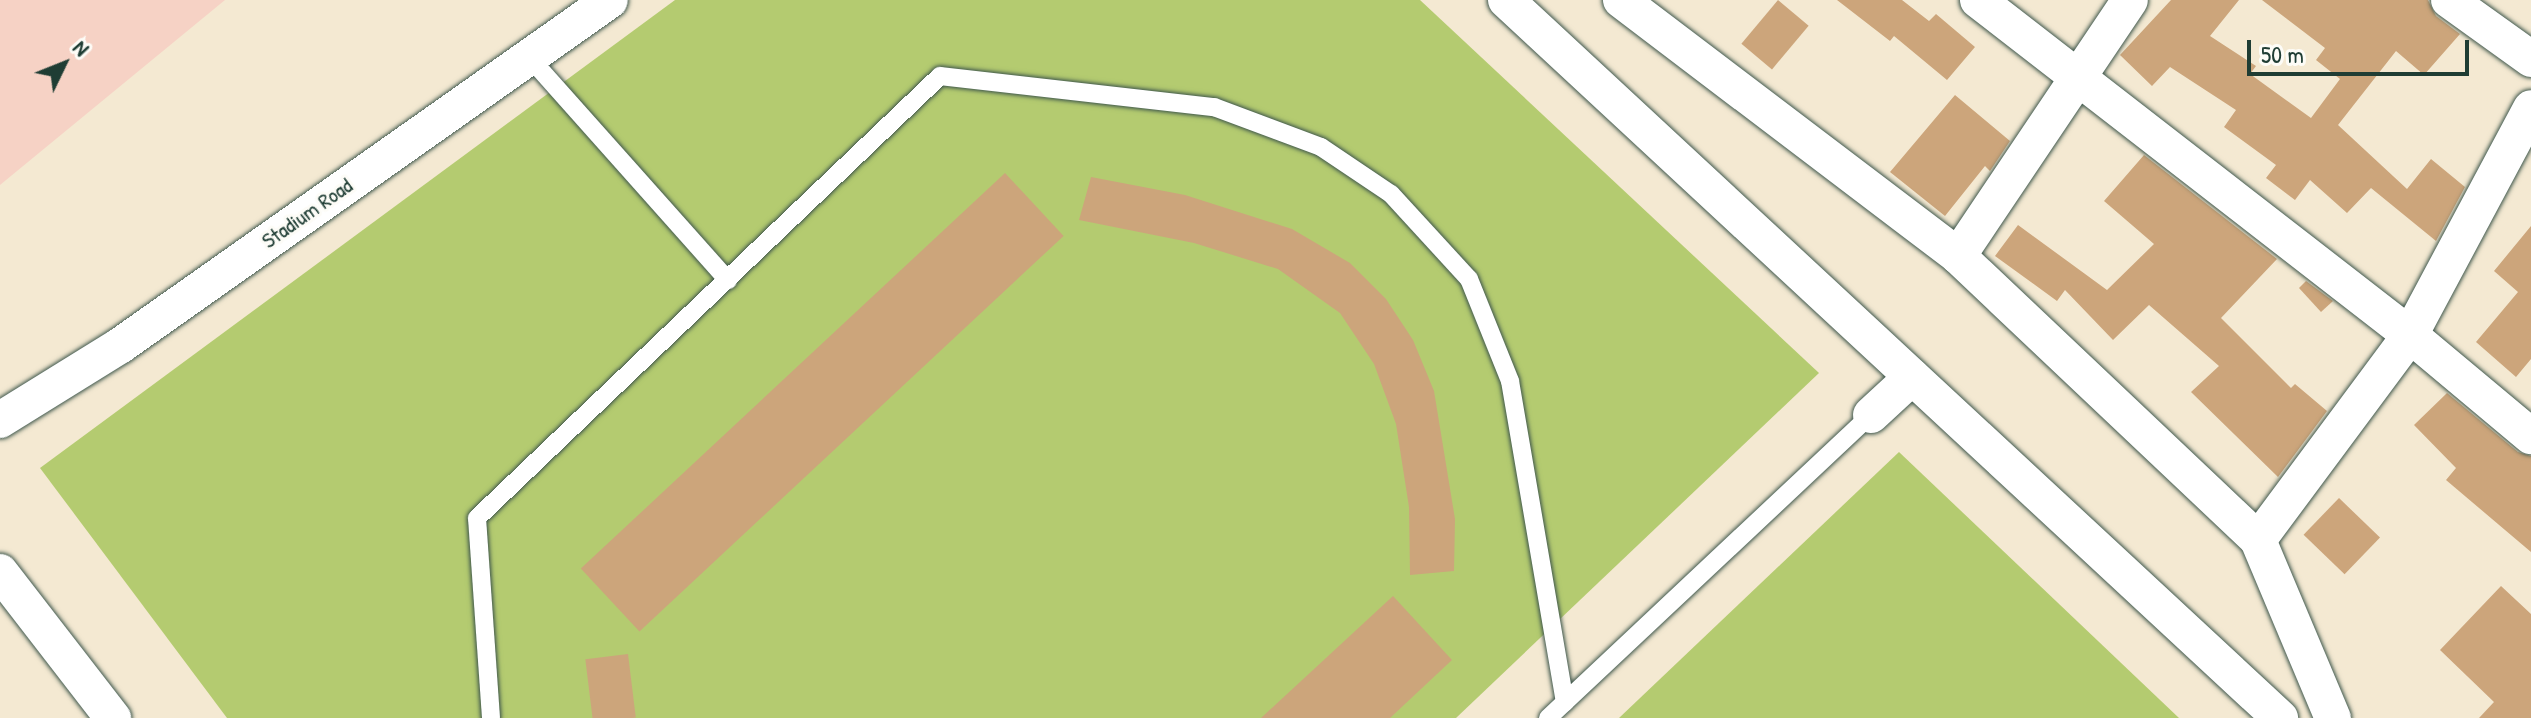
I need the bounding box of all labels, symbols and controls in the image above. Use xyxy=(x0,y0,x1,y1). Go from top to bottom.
north arrow xyxy=(24,24,104,104)
scale bar xyxy=(2251,24,2473,74)
text: N xyxy=(67,33,97,62)
text: 50 m xyxy=(2261,38,2304,70)
street label: Stadium Road xyxy=(257,172,357,254)

